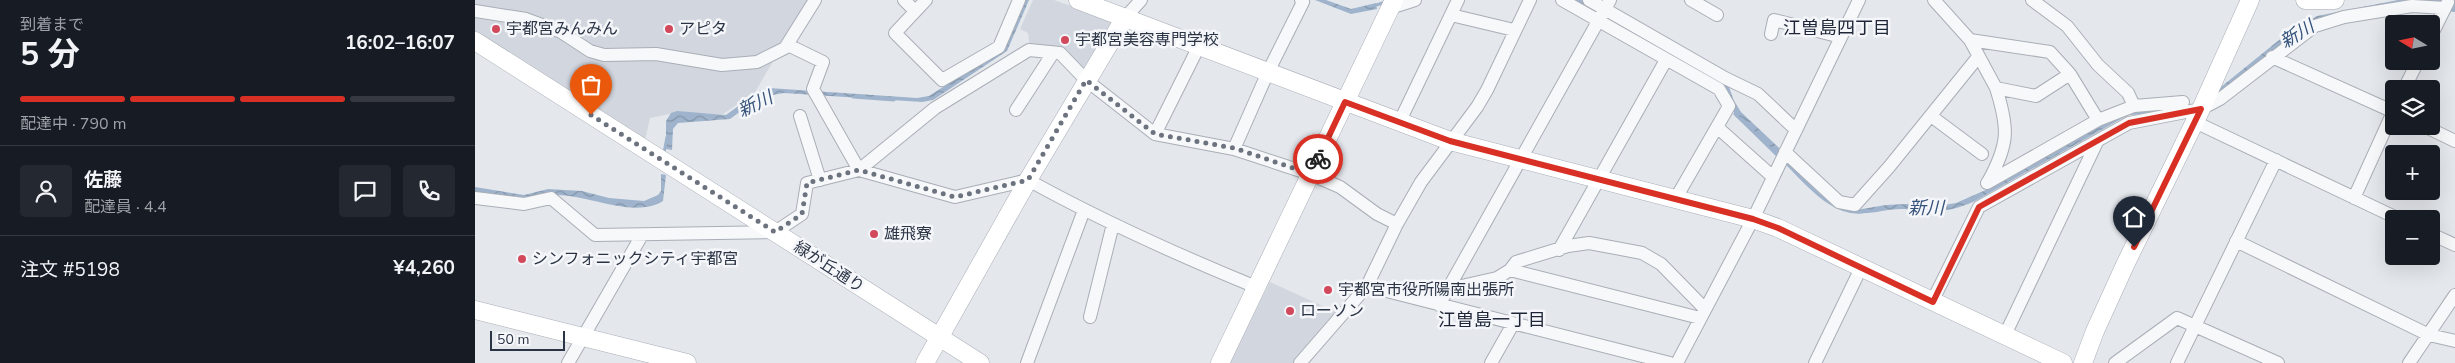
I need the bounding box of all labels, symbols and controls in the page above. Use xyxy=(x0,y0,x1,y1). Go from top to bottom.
water label: 新川 xyxy=(2275,13,2320,54)
text: 到着まで xyxy=(20,14,84,36)
north arrow xyxy=(2385,15,2440,70)
map controls xyxy=(2385,15,2440,265)
district label: 江曽島四丁目 xyxy=(1783,16,1891,40)
place label: 宇都宮みんみん xyxy=(506,18,618,40)
place label: アピタ xyxy=(679,18,727,40)
marker: 宇都宮みんみん xyxy=(490,23,502,35)
marker: アピタ xyxy=(663,23,675,35)
place label: 宇都宮美容専門学校 xyxy=(1075,29,1219,51)
text: 16:02–16:07 xyxy=(345,30,455,56)
text: 5 分 xyxy=(20,33,80,76)
marker: 宇都宮美容専門学校 xyxy=(1059,34,1071,46)
pin xyxy=(570,64,612,115)
icon: bag xyxy=(577,71,605,99)
button: layers xyxy=(2385,80,2440,135)
water label: 新川 xyxy=(734,84,778,123)
text: 配達中 · 790 m xyxy=(20,113,126,135)
courier xyxy=(1293,134,1343,184)
icon: bike xyxy=(1304,145,1332,173)
button: + xyxy=(2385,145,2440,200)
button: person xyxy=(20,165,72,217)
button: chat xyxy=(339,165,391,217)
button: phone xyxy=(403,165,455,217)
text: 佐藤 xyxy=(84,167,122,193)
text: 配達員 · 4.4 xyxy=(84,196,167,218)
water label: 新川 xyxy=(1908,196,1946,220)
pin xyxy=(2113,196,2155,247)
icon: home xyxy=(2120,203,2148,231)
button: − xyxy=(2385,210,2440,265)
place label: 雄飛寮 xyxy=(884,223,932,245)
marker: 雄飛寮 xyxy=(868,228,880,240)
street label: 緑が丘通り xyxy=(789,236,869,298)
place label: シンフォニックシティ宇都宮 xyxy=(532,248,739,270)
marker: シンフォニックシティ宇都宮 xyxy=(516,253,528,265)
text: ¥4,260 xyxy=(393,255,455,281)
text: 注文 #5198 xyxy=(20,257,120,283)
place label: 宇都宮市役所陽南出張所 xyxy=(1338,279,1514,301)
marker: 宇都宮市役所陽南出張所 xyxy=(1322,284,1334,296)
place label: ローソン xyxy=(1300,300,1364,322)
marker: ローソン xyxy=(1284,305,1296,317)
district label: 江曽島一丁目 xyxy=(1438,308,1546,332)
scale bar xyxy=(490,328,565,351)
text: 50 m xyxy=(497,330,529,349)

